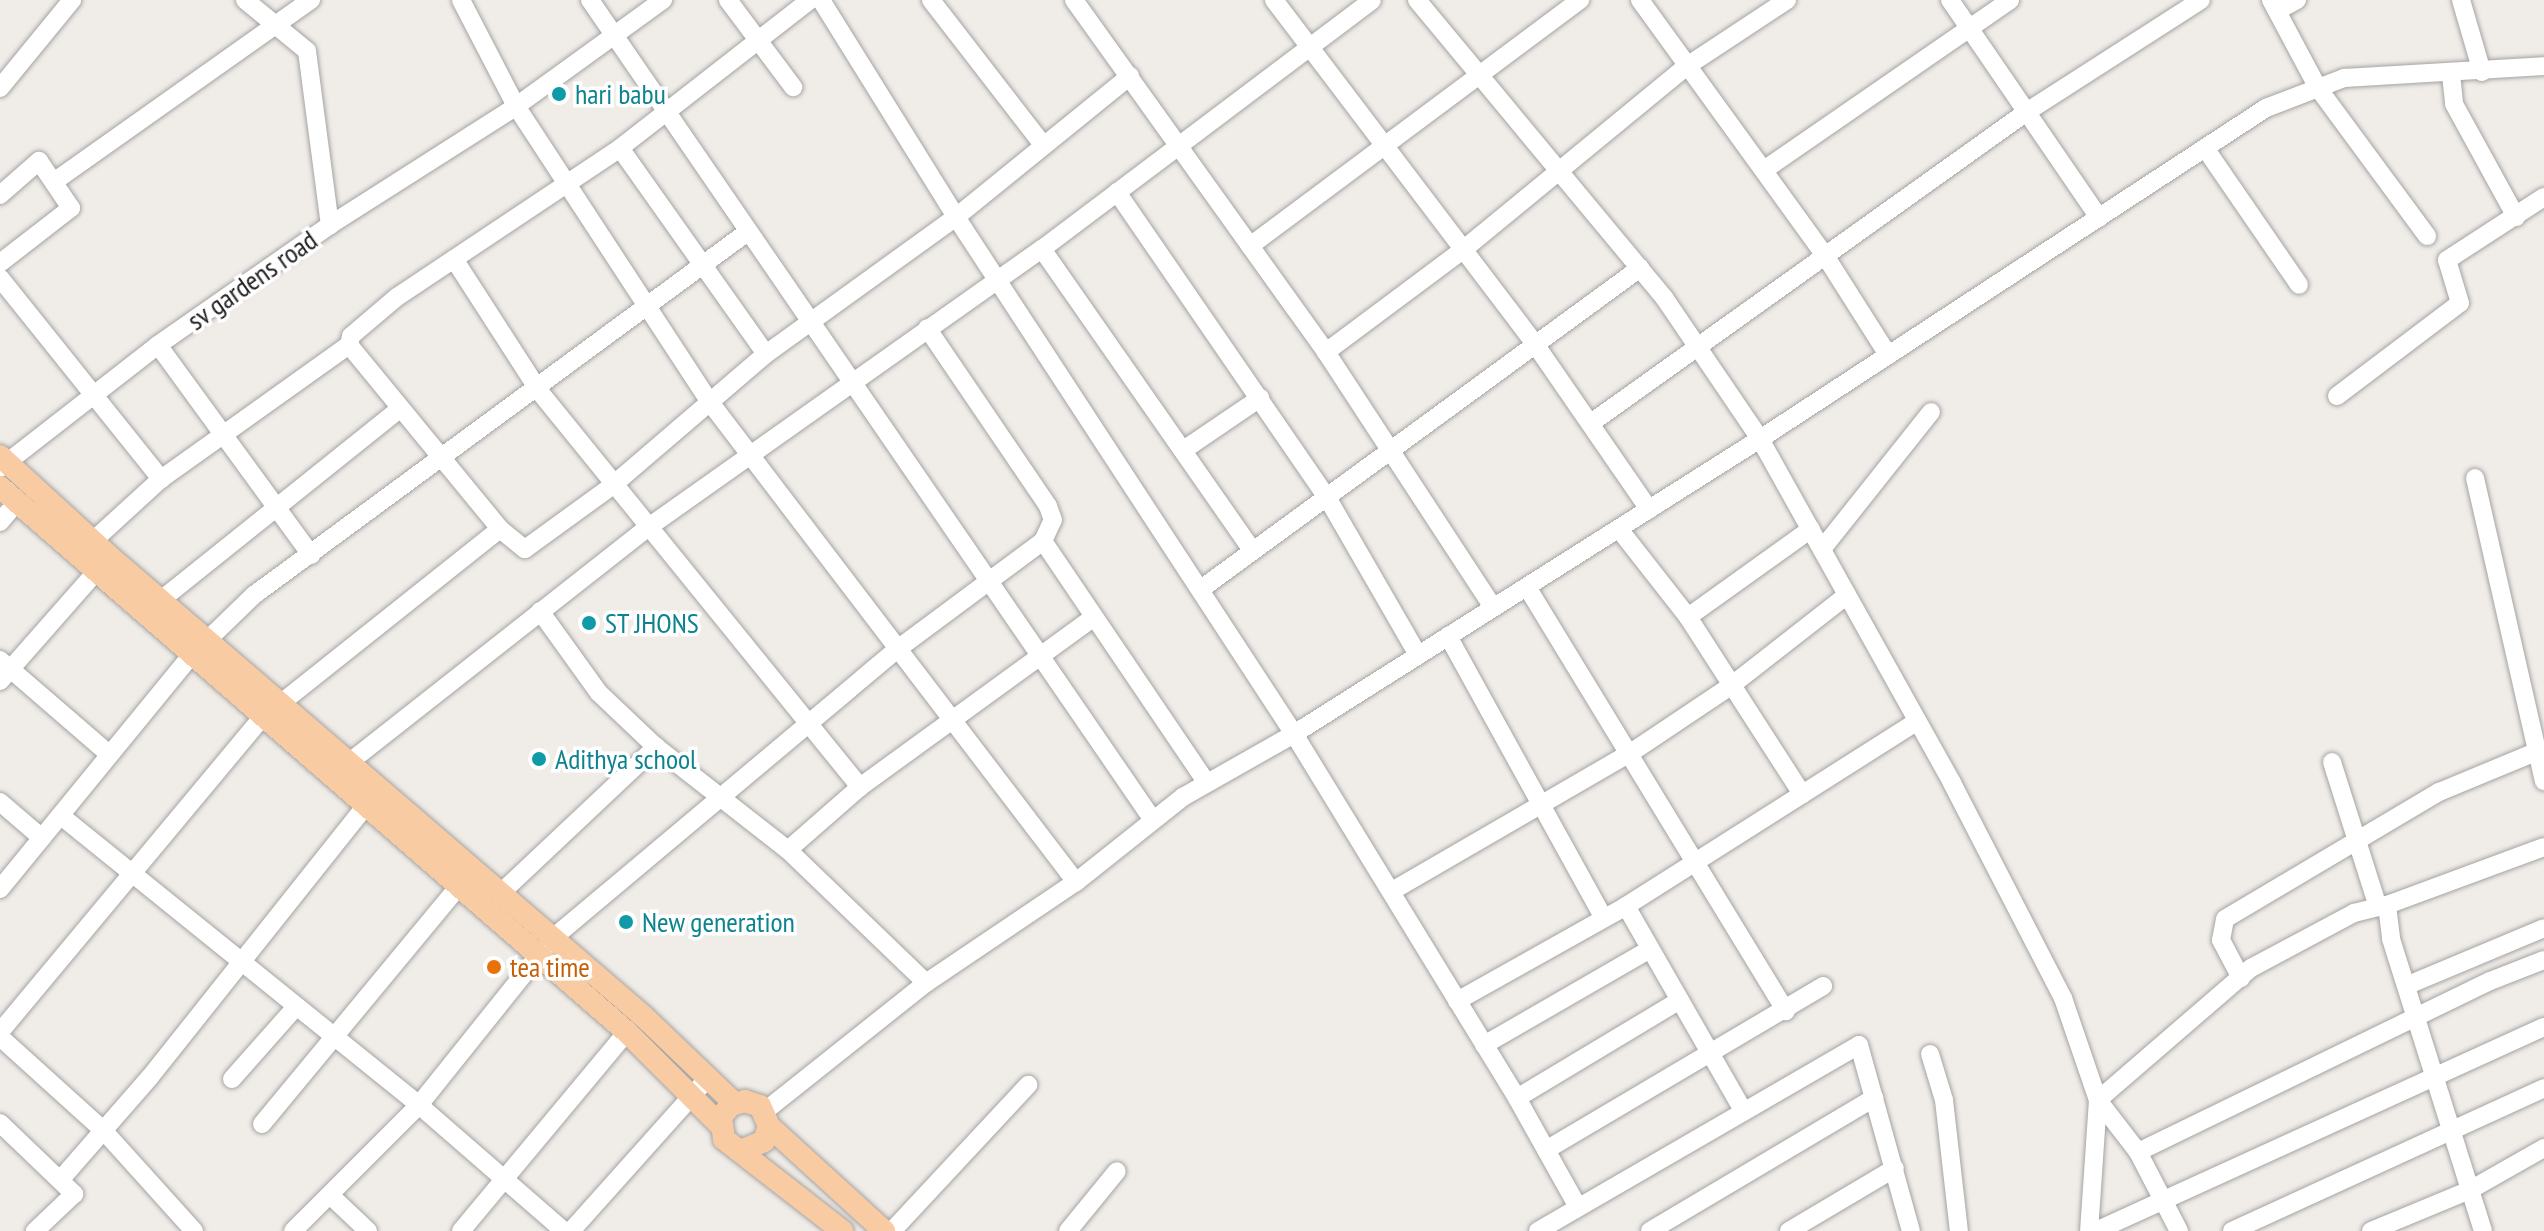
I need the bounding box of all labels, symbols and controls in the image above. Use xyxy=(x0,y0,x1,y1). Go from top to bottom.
place label: hari babu xyxy=(575,77,666,111)
marker: hari babu xyxy=(550,85,568,103)
street label: sv gardens road xyxy=(180,223,324,337)
place label: ST JHONS xyxy=(605,606,700,640)
marker: ST JHONS xyxy=(580,614,598,632)
place label: Adithya school xyxy=(555,742,697,776)
marker: Adithya school xyxy=(530,750,548,768)
place label: New generation xyxy=(642,905,795,939)
marker: New generation xyxy=(617,913,635,931)
place label: tea time xyxy=(510,950,590,984)
marker: tea time xyxy=(485,958,503,976)

